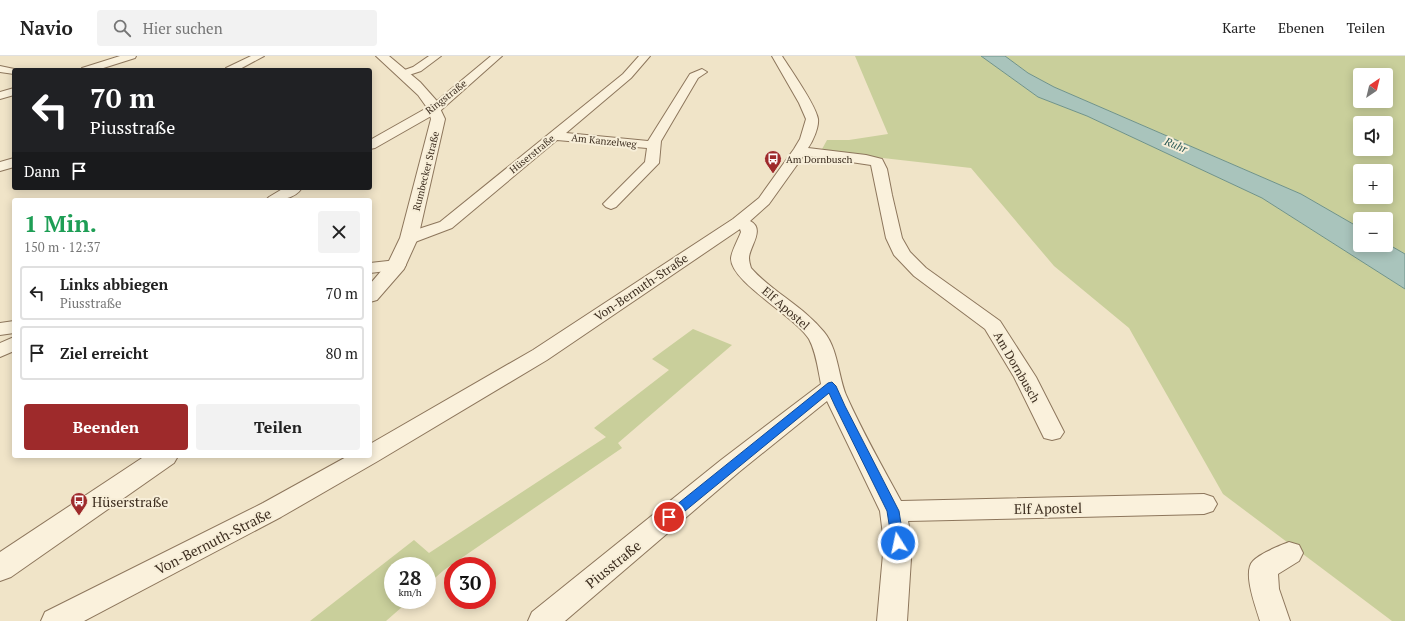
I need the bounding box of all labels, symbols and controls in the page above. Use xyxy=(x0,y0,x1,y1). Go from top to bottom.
search box xyxy=(97,10,377,46)
text: Navio xyxy=(20,15,73,40)
icon: search xyxy=(111,17,133,39)
text: Hier suchen xyxy=(143,18,223,38)
text: Karte xyxy=(1222,18,1256,37)
text: Ebenen xyxy=(1278,18,1324,37)
text: Teilen xyxy=(1346,18,1385,37)
north arrow xyxy=(1353,68,1393,108)
map controls xyxy=(1353,68,1393,252)
street label: Ringstraße xyxy=(423,77,469,117)
text: 70 m xyxy=(90,79,155,116)
icon: left xyxy=(24,84,76,136)
text: Piusstraße xyxy=(90,115,175,139)
button: sound xyxy=(1353,116,1393,156)
street label: Rumbecker Straße xyxy=(410,130,442,212)
street label: Am Kanzelweg xyxy=(571,131,638,151)
street label: Hüserstraße xyxy=(507,132,557,176)
water label: Ruhr xyxy=(1162,134,1190,156)
bus stop icon: Am Dornbusch xyxy=(763,149,783,174)
place label: Am Dornbusch xyxy=(786,153,852,166)
icon: arrive xyxy=(68,160,90,182)
text: Dann xyxy=(24,161,60,181)
button: + xyxy=(1353,164,1393,204)
text: 1 Min. xyxy=(24,207,97,239)
button: close xyxy=(318,211,360,253)
button: − xyxy=(1353,212,1393,252)
text: 150 m · 12:37 xyxy=(24,238,101,256)
street label: Von-Bernuth-Straße xyxy=(591,250,691,324)
text: Links abbiegen xyxy=(60,274,168,294)
icon: left xyxy=(26,282,48,304)
text: 70 m xyxy=(325,283,358,303)
street label: Elf Apostel xyxy=(759,283,813,333)
text: Piusstraße xyxy=(60,294,122,312)
street label: Am Dornbusch xyxy=(991,329,1043,405)
icon: arrive xyxy=(26,342,48,364)
text: Ziel erreicht xyxy=(60,343,148,363)
text: 80 m xyxy=(325,343,358,363)
button: Beenden xyxy=(24,404,188,450)
button: Teilen xyxy=(196,404,360,450)
bus stop icon: Hüserstraße xyxy=(69,491,89,516)
place label: Hüserstraße xyxy=(92,492,168,511)
street label: Elf Apostel xyxy=(1014,498,1082,518)
pin xyxy=(652,500,686,534)
street label: Von-Bernuth-Straße xyxy=(152,503,274,579)
icon: arrive xyxy=(658,506,680,528)
position arrow xyxy=(877,522,919,564)
street label: Piusstraße xyxy=(581,536,645,592)
speed limit sign: 30 xyxy=(444,557,496,609)
text: 28 xyxy=(399,564,421,591)
text: km/h xyxy=(398,586,422,599)

